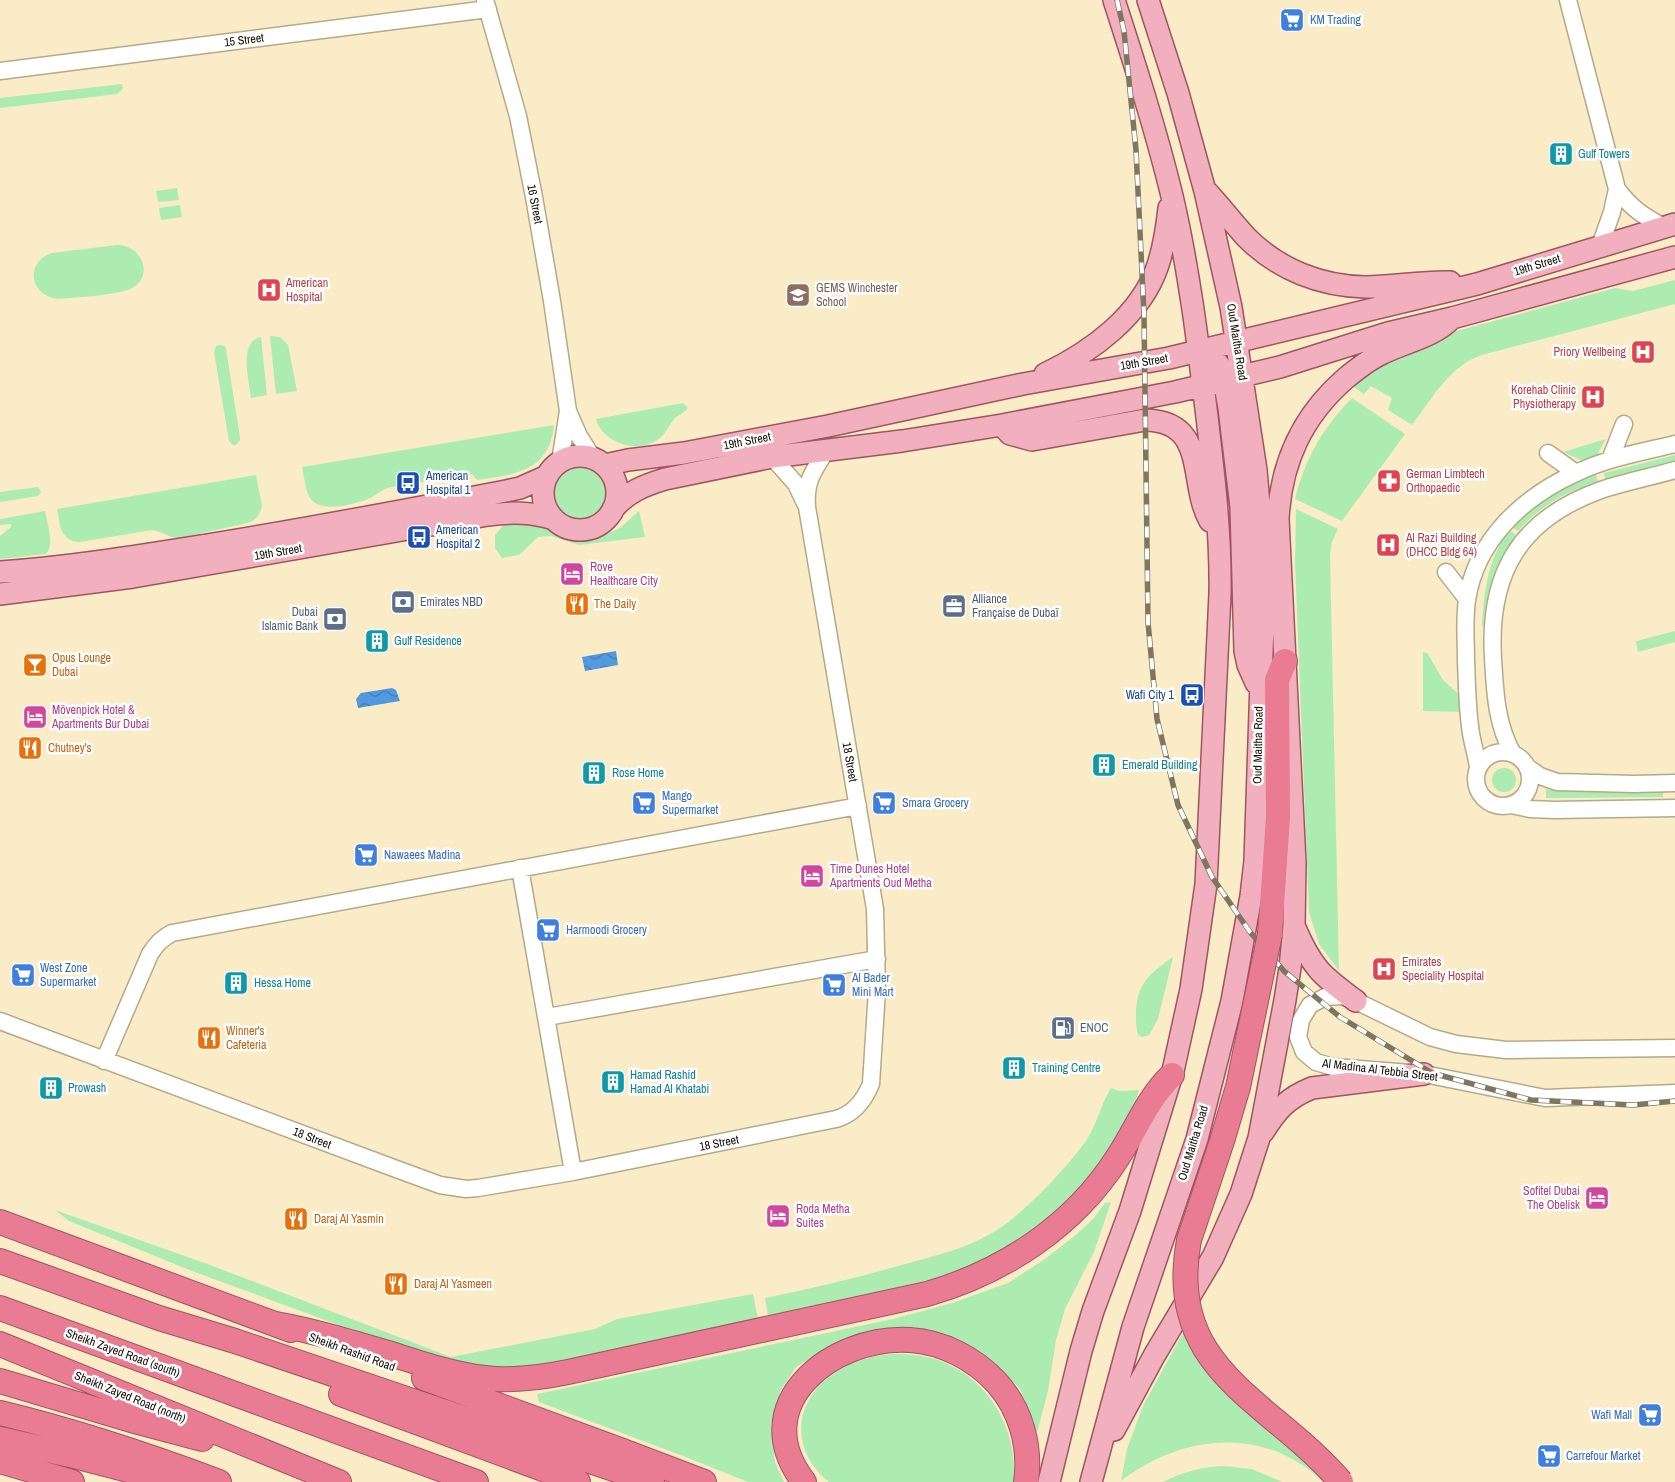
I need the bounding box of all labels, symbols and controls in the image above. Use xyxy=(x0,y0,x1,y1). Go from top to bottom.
supermarket icon: KM Trading xyxy=(1279,7,1305,33)
place label: KM Trading xyxy=(1310,12,1361,28)
street label: 15 Street xyxy=(223,30,265,50)
building icon: Gulf Towers xyxy=(1548,141,1574,167)
place label: Gulf Towers xyxy=(1578,146,1630,162)
street label: 16 Street xyxy=(523,183,547,225)
street label: 19th Street xyxy=(1512,250,1563,280)
place label: American Hospital xyxy=(285,275,328,305)
hospital icon: American Hospital xyxy=(256,277,282,303)
place label: GEMS Winchester School xyxy=(816,280,898,310)
school or university icon: GEMS Winchester School xyxy=(785,282,811,308)
street label: Oud Maitha Road xyxy=(1223,302,1251,382)
hospital icon: Priory Wellbeing xyxy=(1630,339,1656,365)
place label: Priory Wellbeing xyxy=(1553,344,1627,360)
street label: 19th Street xyxy=(1119,350,1169,374)
place label: Korehab Clinic Physiotherapy xyxy=(1511,382,1576,412)
hospital icon: Korehab Clinic Physiotherapy xyxy=(1580,384,1606,410)
street label: 19th Street xyxy=(722,429,772,453)
place label: German Limbtech Orthopaedic xyxy=(1406,466,1485,496)
place label: American Hospital 1 xyxy=(425,468,471,498)
pharmacy icon: German Limbtech Orthopaedic xyxy=(1376,468,1402,494)
bus stop icon: American Hospital 1 xyxy=(395,470,421,496)
place label: American Hospital 2 xyxy=(435,522,480,552)
bus stop icon: American Hospital 2 xyxy=(406,524,432,550)
place label: Al Razi Building (DHCC Bldg 64) xyxy=(1405,530,1477,560)
hospital icon: Al Razi Building (DHCC Bldg 64) xyxy=(1375,532,1401,558)
street label: 19th Street xyxy=(253,540,303,564)
place label: Rove Healthcare City xyxy=(590,559,658,589)
hotel icon: Rove Healthcare City xyxy=(559,561,585,587)
bank icon: Emirates NBD xyxy=(390,589,416,615)
restaurant icon: The Daily xyxy=(564,591,590,617)
place label: Alliance Française de Dubaï xyxy=(971,591,1059,621)
office icon: Alliance Française de Dubaï xyxy=(941,593,967,619)
place label: Emirates NBD xyxy=(420,594,483,610)
place label: The Daily xyxy=(594,596,636,612)
place label: Dubai Islamic Bank xyxy=(262,604,318,634)
bank icon: Dubai Islamic Bank xyxy=(322,606,348,632)
building icon: Gulf Residence xyxy=(364,628,390,654)
place label: Gulf Residence xyxy=(394,633,462,649)
place label: Opus Lounge Dubai xyxy=(52,650,111,680)
bar icon: Opus Lounge Dubai xyxy=(22,652,48,678)
bus stop icon: Wafi City 1 xyxy=(1179,682,1205,708)
place label: Wafi City 1 xyxy=(1126,687,1175,703)
place label: Mövenpick Hotel & Apartments Bur Dubai xyxy=(51,702,149,732)
hotel icon: Mövenpick Hotel & Apartments Bur Dubai xyxy=(22,704,48,730)
street label: Oud Maitha Road xyxy=(1249,706,1267,784)
restaurant icon: Chutney's xyxy=(17,735,43,761)
place label: Chutney's xyxy=(48,740,92,756)
street label: 18 Street xyxy=(839,741,861,783)
building icon: Emerald Building xyxy=(1091,752,1117,778)
place label: Emerald Building xyxy=(1122,757,1198,773)
building icon: Rose Home xyxy=(581,760,607,786)
place label: Rose Home xyxy=(612,765,664,781)
place label: Mango Supermarket xyxy=(662,788,719,818)
supermarket icon: Mango Supermarket xyxy=(631,790,657,816)
supermarket icon: Smara Grocery xyxy=(871,790,897,816)
place label: Smara Grocery xyxy=(902,795,969,811)
supermarket icon: Nawaees Madina xyxy=(353,842,379,868)
place label: Nawaees Madina xyxy=(384,847,461,863)
place label: Time Dunes Hotel Apartments Oud Metha xyxy=(829,861,932,891)
hotel icon: Time Dunes Hotel Apartments Oud Metha xyxy=(799,863,825,889)
supermarket icon: Harmoodi Grocery xyxy=(535,917,561,943)
place label: Harmoodi Grocery xyxy=(566,922,647,938)
place label: Emirates Speciality Hospital xyxy=(1402,954,1484,984)
hospital icon: Emirates Speciality Hospital xyxy=(1371,956,1397,982)
place label: West Zone Supermarket xyxy=(40,960,97,990)
supermarket icon: West Zone Supermarket xyxy=(10,962,36,988)
building icon: Hessa Home xyxy=(223,970,249,996)
place label: Al Bader Mini Mart xyxy=(851,970,894,1000)
supermarket icon: Al Bader Mini Mart xyxy=(821,972,847,998)
place label: Hessa Home xyxy=(254,975,311,991)
fuel station icon: ENOC xyxy=(1050,1015,1076,1041)
place label: ENOC xyxy=(1080,1020,1108,1036)
place label: Winner's Cafeteria xyxy=(226,1023,267,1053)
restaurant icon: Winner's Cafeteria xyxy=(196,1025,222,1051)
building icon: Training Centre xyxy=(1001,1055,1027,1081)
street label: Al Madina Al Tebbia Street xyxy=(1320,1055,1439,1085)
place label: Training Centre xyxy=(1032,1060,1101,1076)
place label: Hamad Rashid Hamad Al Khatabi xyxy=(630,1067,709,1097)
building icon: Hamad Rashid Hamad Al Khatabi xyxy=(600,1069,626,1095)
building icon: Prowash xyxy=(38,1075,64,1101)
place label: Prowash xyxy=(68,1080,106,1096)
street label: Oud Maitha Road xyxy=(1174,1104,1212,1182)
street label: 18 Street xyxy=(290,1123,334,1153)
street label: 18 Street xyxy=(698,1131,740,1155)
place label: Sofitel Dubai The Obelisk xyxy=(1523,1183,1580,1213)
hotel icon: Sofitel Dubai The Obelisk xyxy=(1584,1185,1610,1211)
place label: Roda Metha Suites xyxy=(796,1201,850,1231)
hotel icon: Roda Metha Suites xyxy=(765,1203,791,1229)
restaurant icon: Daraj Al Yasmin xyxy=(283,1206,309,1232)
place label: Daraj Al Yasmin xyxy=(314,1211,384,1227)
restaurant icon: Daraj Al Yasmeen xyxy=(383,1271,409,1297)
place label: Daraj Al Yasmeen xyxy=(414,1276,492,1292)
street label: Sheikh Zayed Road (south) xyxy=(64,1325,182,1381)
street label: Sheikh Rashid Road xyxy=(307,1329,397,1375)
street label: Sheikh Zayed Road (north) xyxy=(72,1367,188,1427)
supermarket icon: Wafi Mall xyxy=(1637,1402,1663,1428)
place label: Wafi Mall xyxy=(1591,1407,1632,1423)
supermarket icon: Carrefour Market xyxy=(1536,1443,1562,1469)
place label: Carrefour Market xyxy=(1566,1448,1641,1464)

